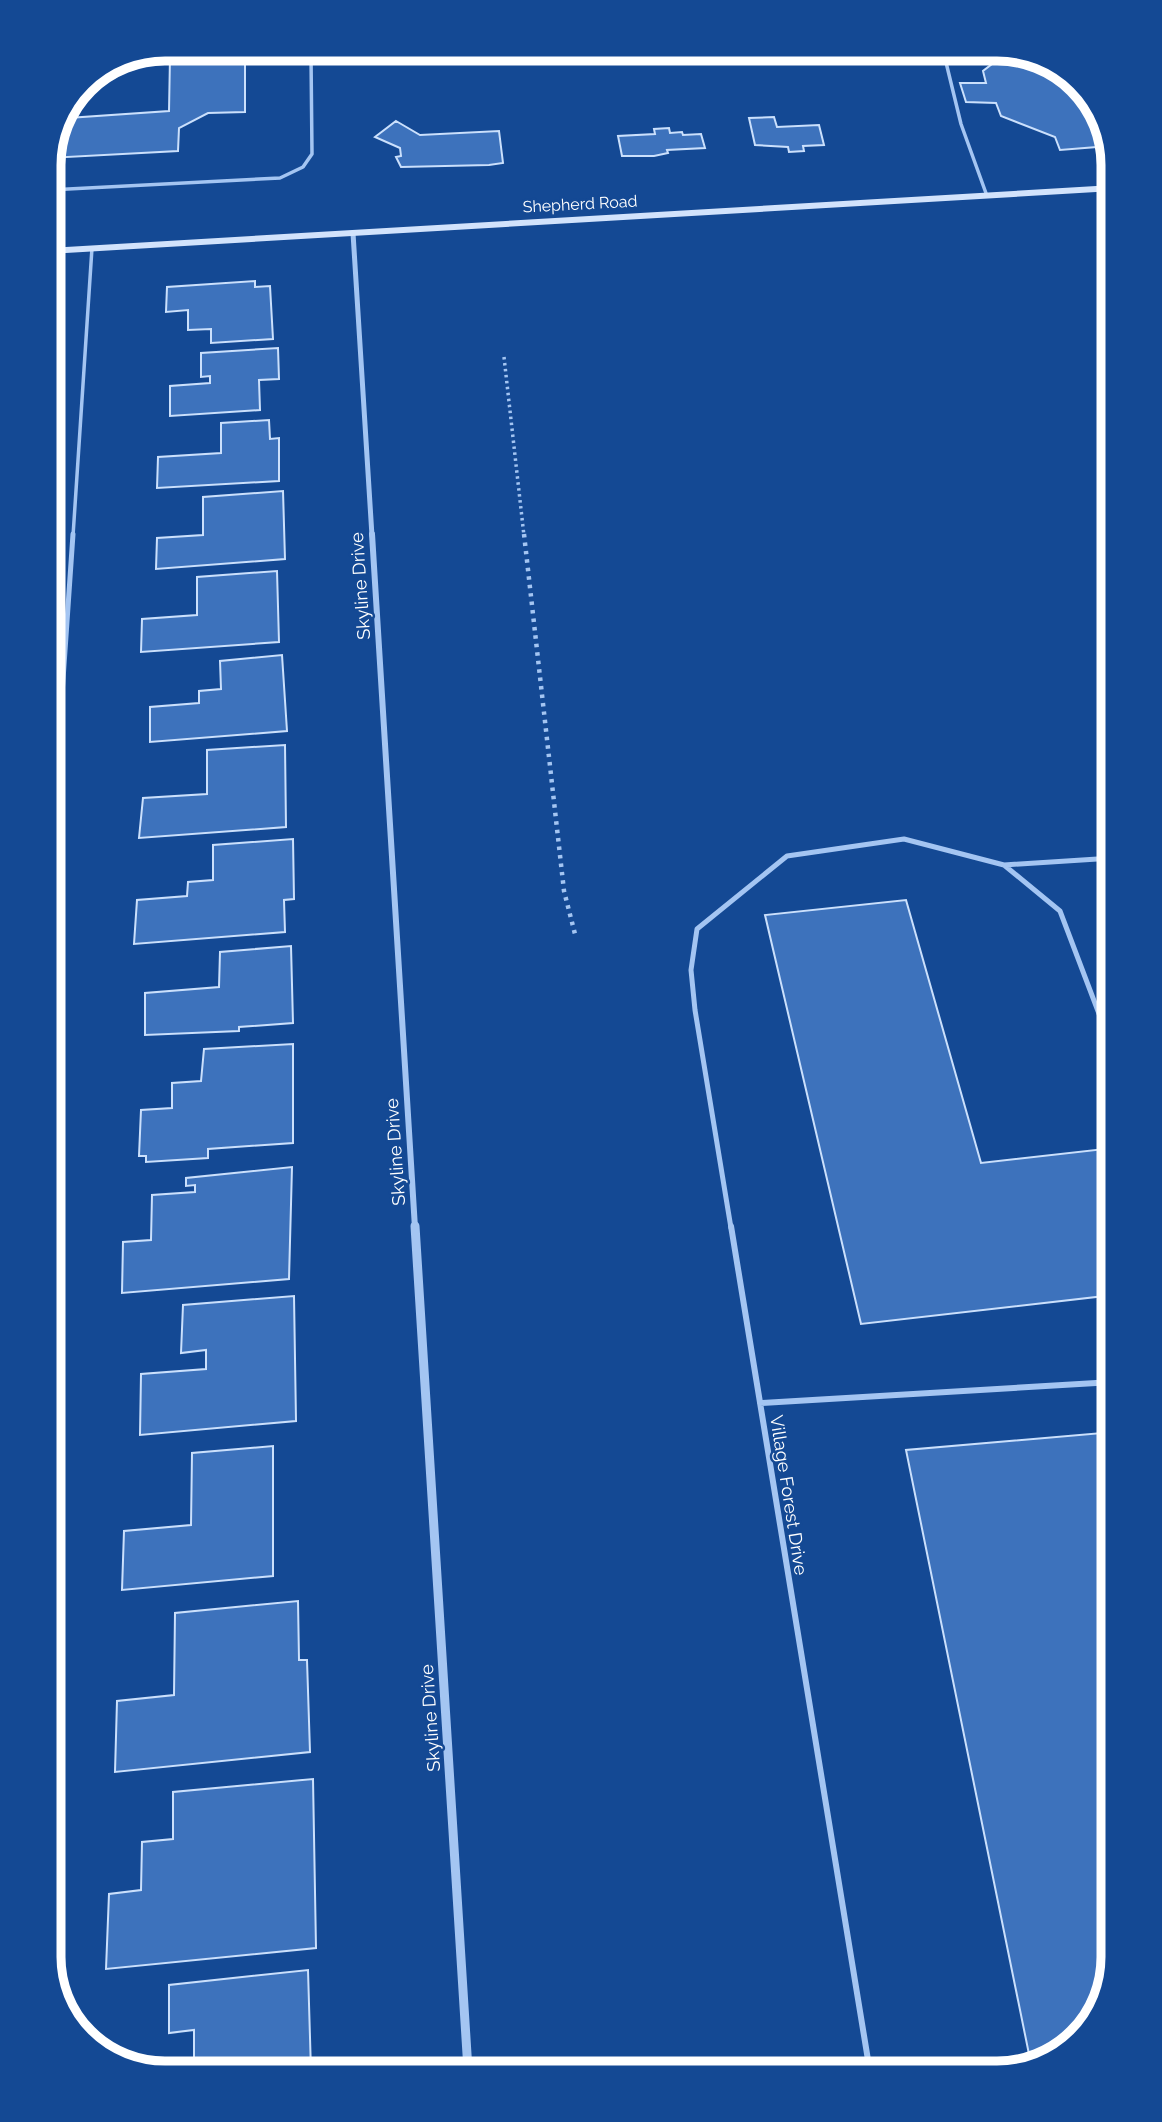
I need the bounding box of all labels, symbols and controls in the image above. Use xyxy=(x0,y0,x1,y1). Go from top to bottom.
street label: Shepherd Road xyxy=(522,192,638,216)
street label: Skyline Drive xyxy=(346,531,374,640)
street label: Skyline Drive xyxy=(381,1097,409,1206)
street label: Village Forest Drive xyxy=(766,1414,812,1577)
street label: Skyline Drive xyxy=(416,1663,444,1772)

